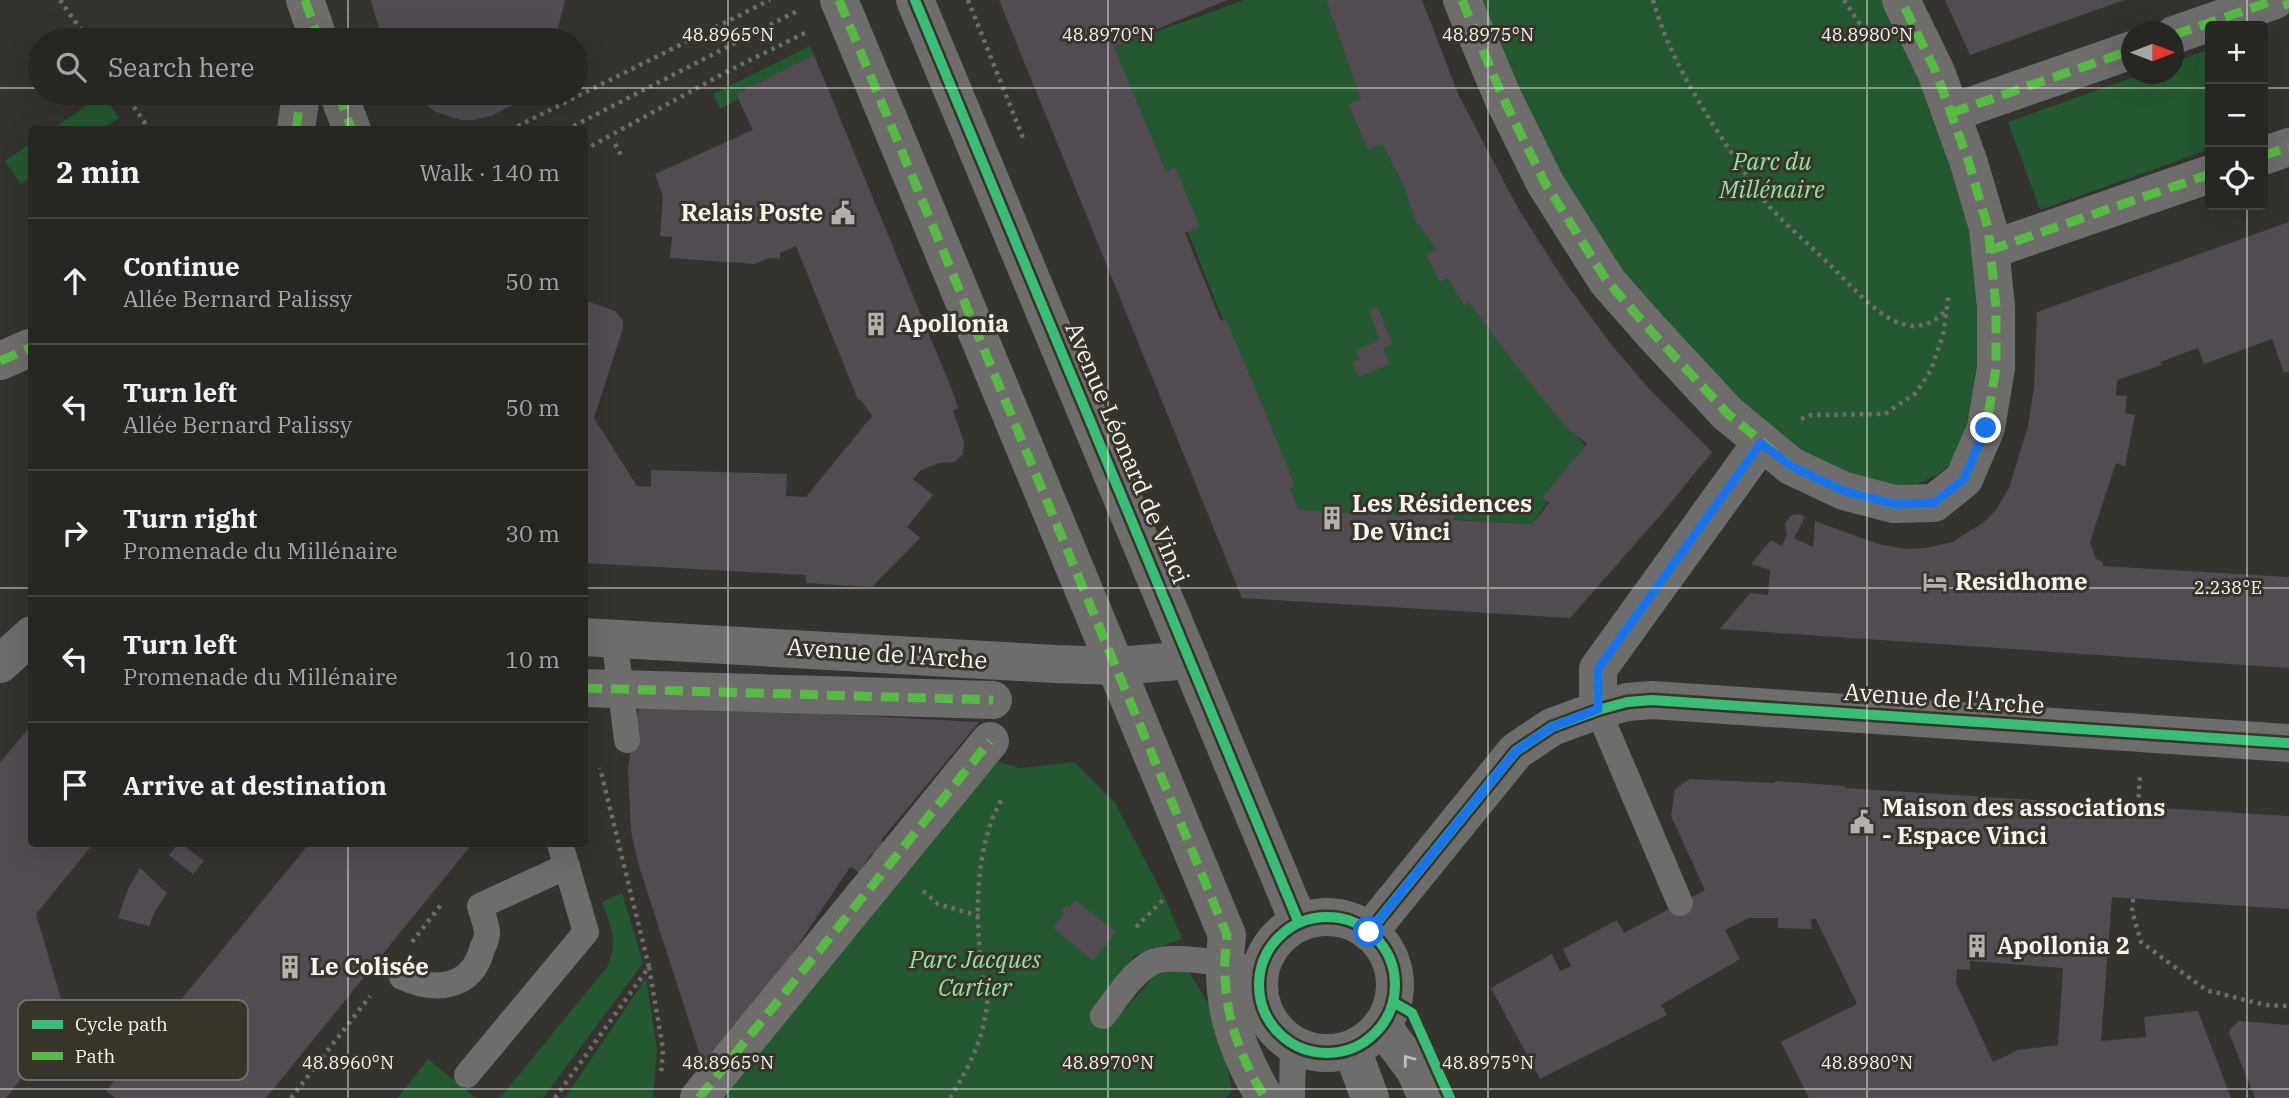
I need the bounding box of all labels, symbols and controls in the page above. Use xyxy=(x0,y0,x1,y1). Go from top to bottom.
north arrow xyxy=(2121,21,2184,84)
map controls xyxy=(2205,21,2268,210)
button: + xyxy=(2205,21,2268,84)
text: 48.8965°N xyxy=(682,23,774,46)
text: 48.8970°N xyxy=(1062,23,1154,46)
text: 48.8975°N xyxy=(1442,23,1534,46)
text: 48.8980°N xyxy=(1821,23,1913,46)
search box xyxy=(28,28,588,105)
icon: search xyxy=(52,48,90,86)
text: Search here xyxy=(108,50,254,84)
button: − xyxy=(2205,84,2268,147)
park label: Parc du Millénaire xyxy=(1718,145,1825,205)
button: locate xyxy=(2205,147,2268,210)
text: 2 min xyxy=(56,152,140,191)
text: Walk · 140 m xyxy=(419,157,560,187)
place label: Relais Poste xyxy=(681,196,823,228)
public building icon: Relais Poste xyxy=(829,199,857,227)
text: Continue xyxy=(123,249,240,283)
icon: ahead xyxy=(56,262,94,300)
text: 50 m xyxy=(505,266,560,296)
text: Allée Bernard Palissy xyxy=(123,283,352,313)
place label: Apollonia xyxy=(896,307,1009,339)
building icon: Apollonia xyxy=(862,310,890,338)
street label: Avenue Léonard de Vinci xyxy=(1058,317,1198,588)
text: Turn left xyxy=(123,375,237,409)
icon: left xyxy=(56,388,94,426)
text: 50 m xyxy=(505,392,560,422)
text: Allée Bernard Palissy xyxy=(123,409,352,439)
route end xyxy=(1970,412,2001,443)
place label: Les Résidences De Vinci xyxy=(1352,487,1532,547)
text: Turn right xyxy=(123,501,257,535)
building icon: Les Résidences De Vinci xyxy=(1318,504,1346,532)
icon: right xyxy=(56,514,94,552)
text: 30 m xyxy=(505,518,560,548)
text: Promenade du Millénaire xyxy=(123,535,397,565)
place label: Residhome xyxy=(1955,565,2088,597)
hotel icon: Residhome xyxy=(1921,568,1949,596)
text: 2.238°E xyxy=(2194,576,2262,599)
text: Turn left xyxy=(123,627,237,661)
street label: Avenue de l'Arche xyxy=(786,630,988,676)
icon: left xyxy=(56,640,94,678)
text: 10 m xyxy=(505,644,560,674)
text: Promenade du Millénaire xyxy=(123,661,397,691)
street label: Avenue de l'Arche xyxy=(1843,675,2045,721)
icon: arrive xyxy=(56,766,94,804)
text: Arrive at destination xyxy=(123,768,387,802)
place label: Maison des associations - Espace Vinci xyxy=(1882,791,2165,851)
public building icon: Maison des associations - Espace Vinci xyxy=(1848,808,1876,836)
route start xyxy=(1353,916,1384,947)
place label: Apollonia 2 xyxy=(1997,929,2130,961)
building icon: Apollonia 2 xyxy=(1963,932,1991,960)
park label: Parc Jacques Cartier xyxy=(908,943,1041,1003)
place label: Le Colisée xyxy=(310,950,429,982)
building icon: Le Colisée xyxy=(276,953,304,981)
legend xyxy=(18,1000,248,1080)
text: Cycle path xyxy=(75,1012,168,1036)
text: Path xyxy=(75,1044,115,1068)
text: 48.8960°N xyxy=(302,1051,394,1074)
text: 48.8965°N xyxy=(682,1051,774,1074)
text: 48.8970°N xyxy=(1062,1051,1154,1074)
text: 48.8975°N xyxy=(1442,1051,1534,1074)
text: 48.8980°N xyxy=(1821,1051,1913,1074)
one-way arrow xyxy=(1403,1055,1416,1068)

